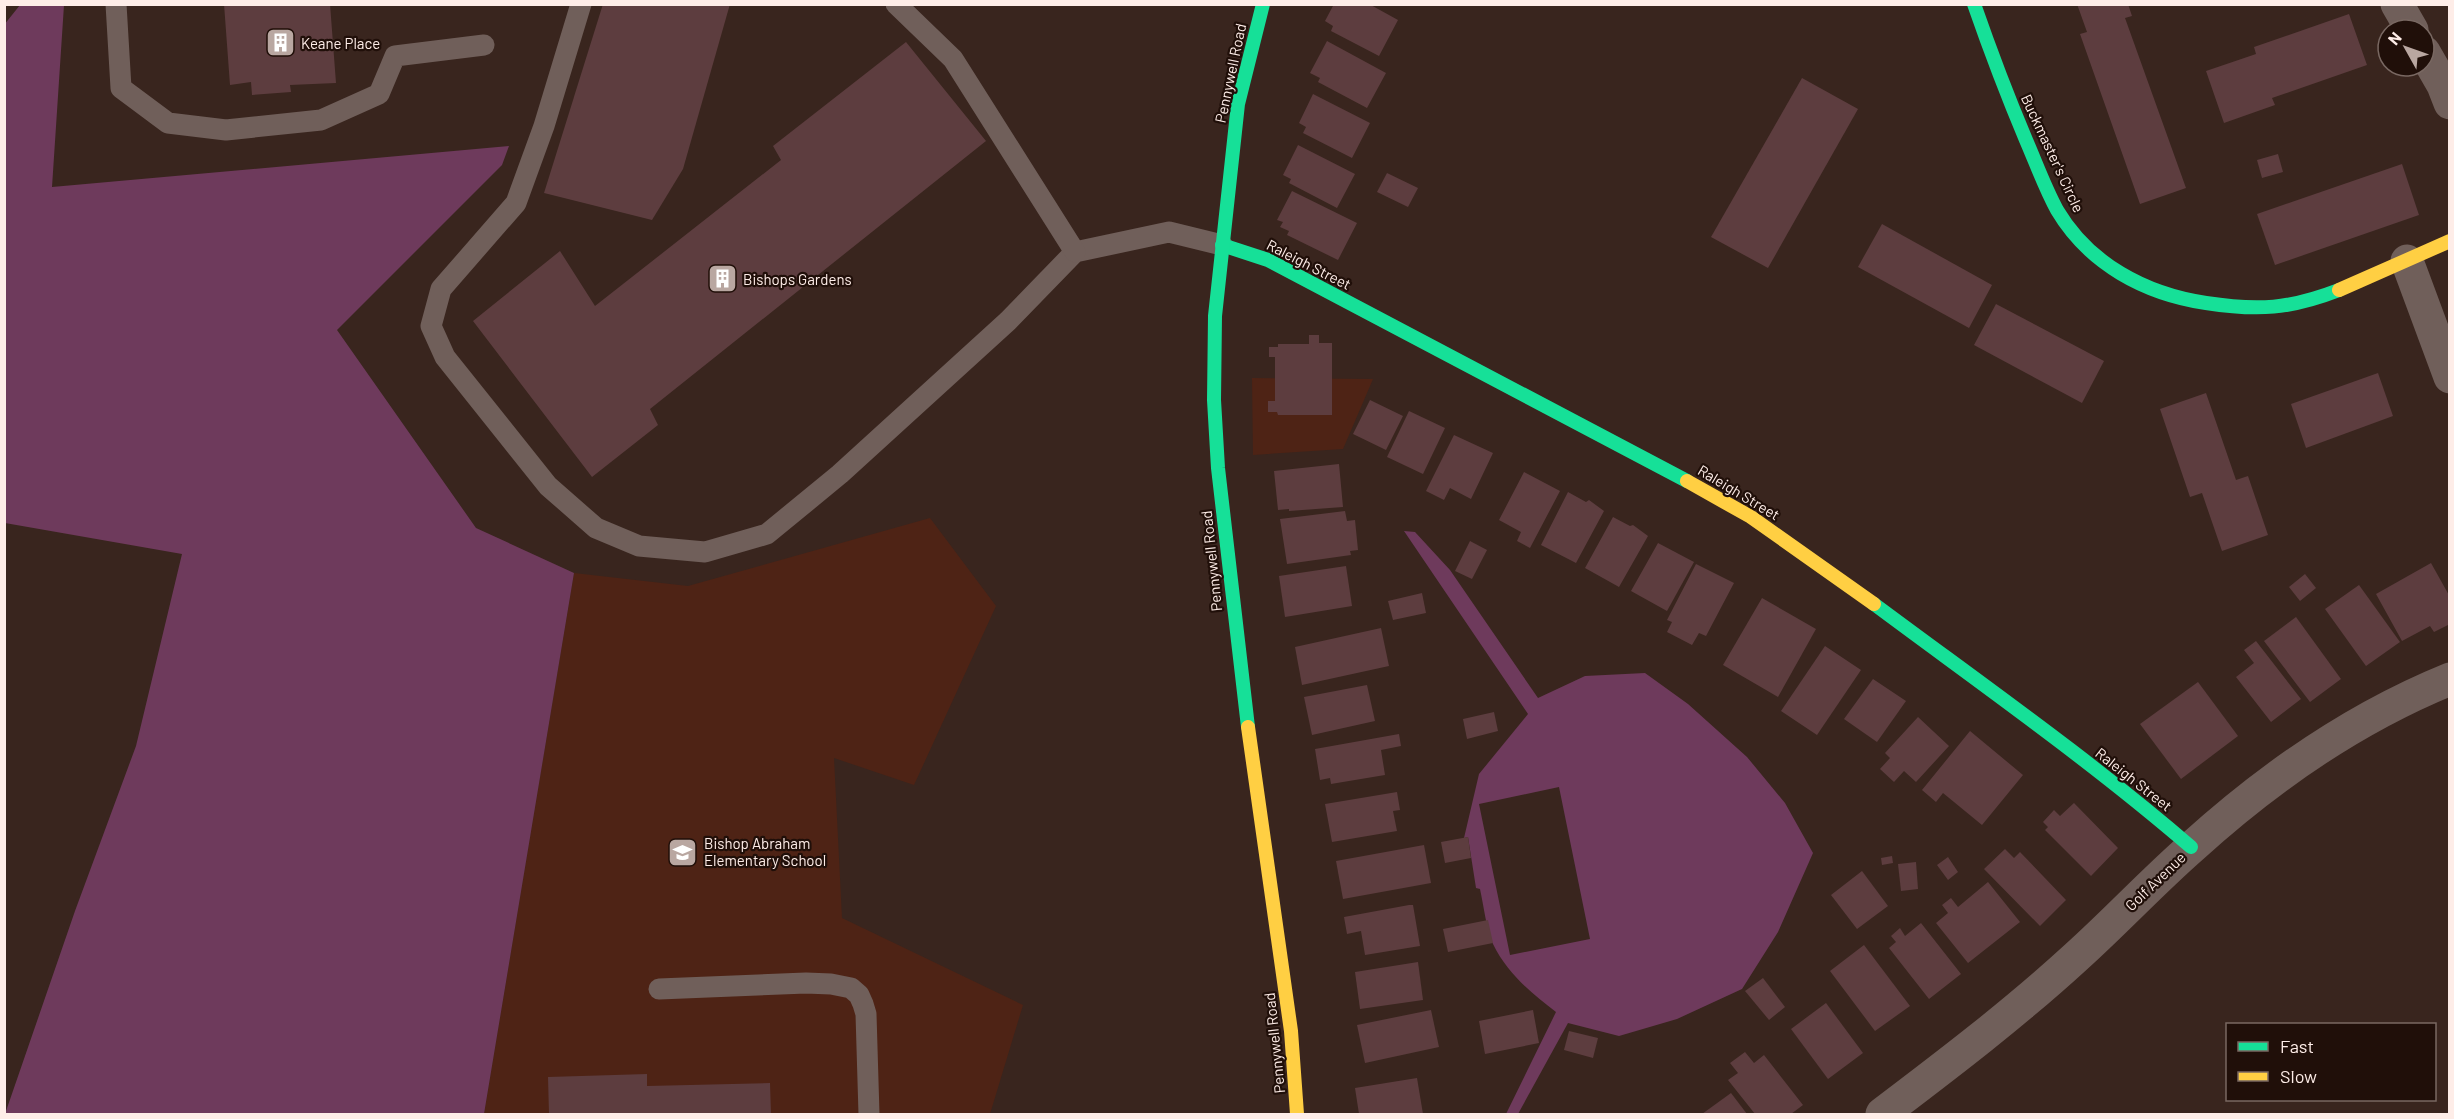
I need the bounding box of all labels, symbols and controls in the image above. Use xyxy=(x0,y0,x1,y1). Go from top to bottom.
north arrow xyxy=(2376,18,2436,78)
street label: Pennywell Road xyxy=(1211,22,1249,124)
building icon: Keane Place xyxy=(264,27,296,59)
text: N xyxy=(2383,28,2405,48)
place label: Keane Place xyxy=(301,34,380,52)
street label: Buckmaster's Circle xyxy=(2018,91,2088,215)
street label: Raleigh Street xyxy=(1264,235,1354,293)
building icon: Bishops Gardens xyxy=(706,263,738,295)
place label: Bishops Gardens xyxy=(743,270,852,288)
street label: Raleigh Street xyxy=(1695,461,1783,523)
street label: Pennywell Road xyxy=(1197,510,1225,612)
street label: Raleigh Street xyxy=(2092,744,2176,814)
place label: Bishop Abraham Elementary School xyxy=(704,834,826,869)
school or university icon: Bishop Abraham Elementary School xyxy=(667,836,699,868)
street label: Golf Avenue xyxy=(2121,848,2189,914)
street label: Pennywell Road xyxy=(1260,992,1288,1094)
legend xyxy=(2226,1023,2436,1101)
text: Fast xyxy=(2280,1035,2314,1057)
text: Slow xyxy=(2280,1065,2317,1087)

